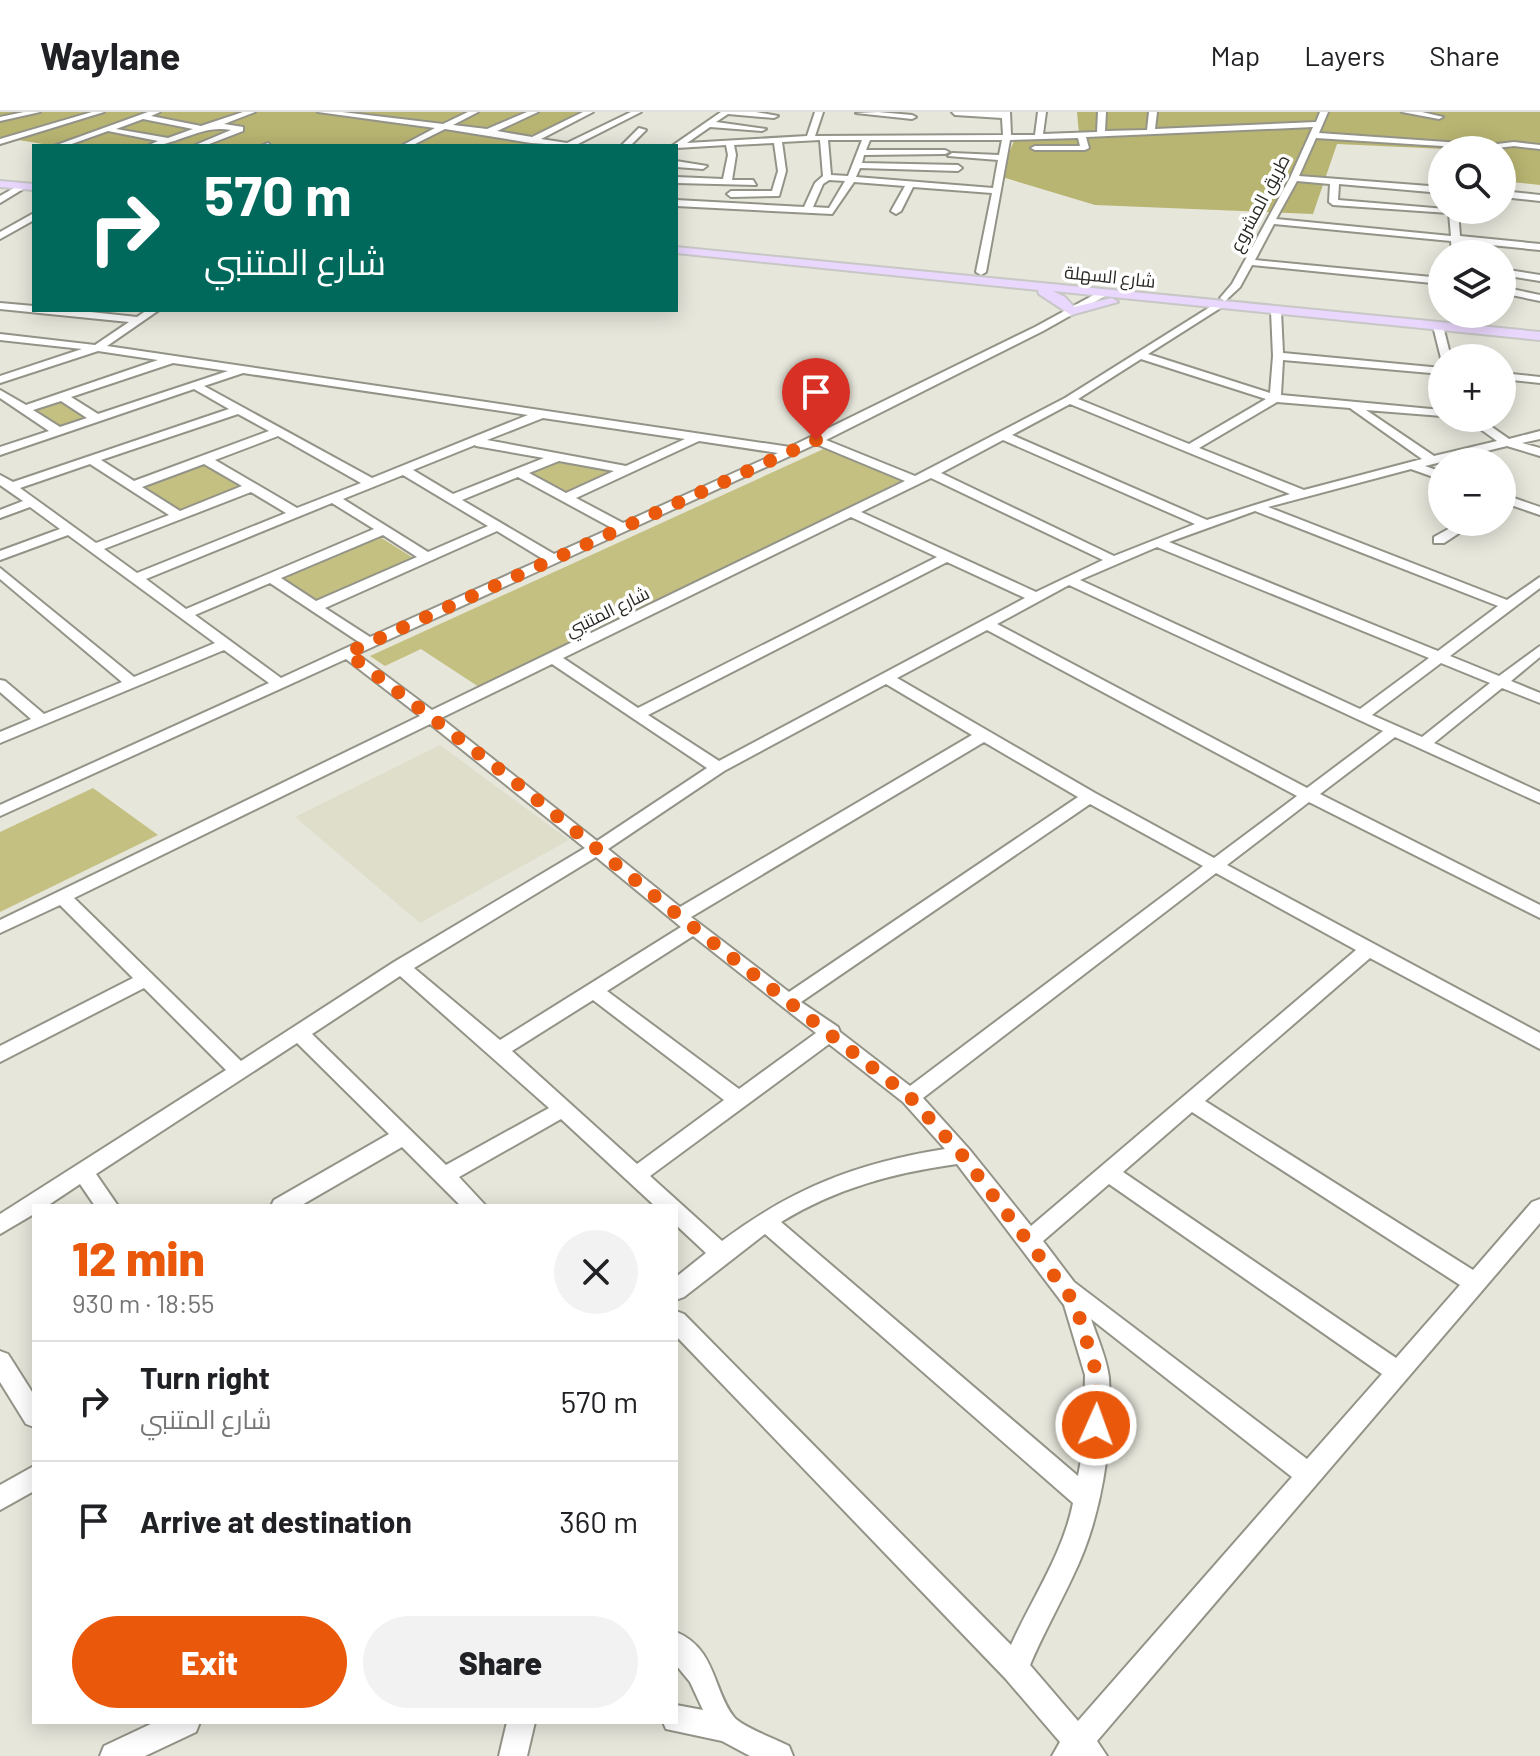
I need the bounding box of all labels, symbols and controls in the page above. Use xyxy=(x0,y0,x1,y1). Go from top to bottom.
text: Waylane xyxy=(40,32,181,78)
text: Map xyxy=(1210,38,1260,72)
text: Layers xyxy=(1304,38,1385,72)
text: Share xyxy=(1429,38,1500,72)
map controls xyxy=(1428,136,1516,536)
button: search xyxy=(1428,136,1516,224)
street label: طريق المشروع xyxy=(1224,151,1296,256)
text: 570 m xyxy=(204,160,352,227)
icon: right xyxy=(72,176,176,280)
text: شارع المتنبي xyxy=(204,239,386,282)
button: layers xyxy=(1428,240,1516,328)
street label: شارع السهلة xyxy=(1063,260,1157,294)
button: + xyxy=(1428,344,1516,432)
pin xyxy=(782,358,850,440)
icon: arrive xyxy=(794,370,838,414)
button: − xyxy=(1428,448,1516,536)
street label: شارع المتنبي xyxy=(561,581,654,644)
text: 12 min xyxy=(72,1228,205,1286)
button: close xyxy=(554,1230,638,1314)
text: 930 m · 18:55 xyxy=(72,1287,214,1318)
text: Turn right xyxy=(140,1359,270,1395)
icon: right xyxy=(72,1379,116,1423)
text: 570 m xyxy=(561,1383,638,1419)
position arrow xyxy=(1054,1383,1138,1467)
text: شارع المتنبي xyxy=(140,1403,271,1434)
icon: arrive xyxy=(72,1499,116,1543)
text: Arrive at destination xyxy=(140,1503,412,1539)
text: 360 m xyxy=(559,1503,638,1539)
button: Exit xyxy=(72,1616,347,1708)
button: Share xyxy=(363,1616,638,1708)

